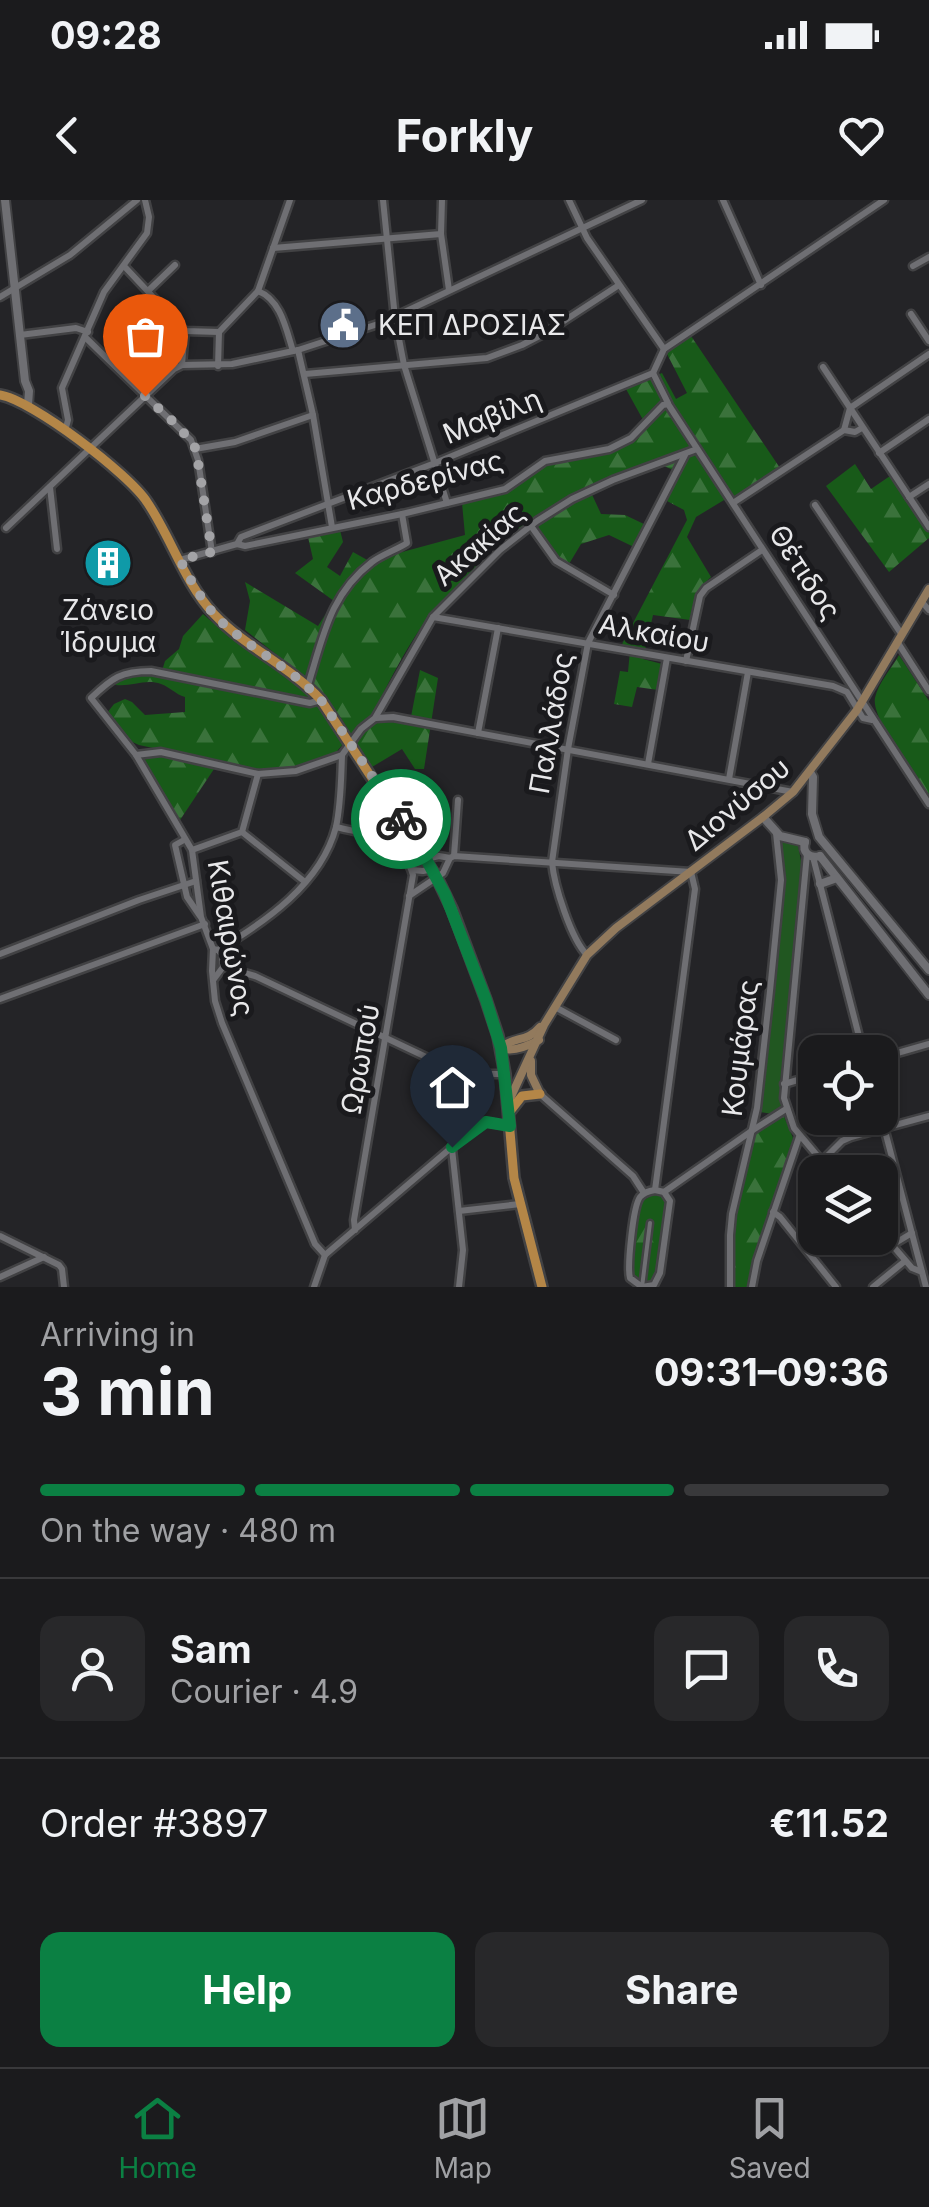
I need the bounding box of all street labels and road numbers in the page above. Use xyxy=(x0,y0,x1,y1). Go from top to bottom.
street label: Μαβίλη xyxy=(438,381,546,451)
street label: Καρδερίνας xyxy=(343,443,507,517)
street label: Ακακίας xyxy=(426,495,532,593)
street label: Θέτιδος xyxy=(762,518,848,626)
street label: Αλκαίου xyxy=(596,607,712,659)
street label: Παλλάδος xyxy=(522,650,580,796)
street label: Διονύσου xyxy=(678,750,796,858)
street label: Κιθαιρώνος xyxy=(200,857,262,1019)
street label: Κουμάρας xyxy=(715,978,765,1118)
street label: Ωρωπού xyxy=(334,1001,386,1117)

